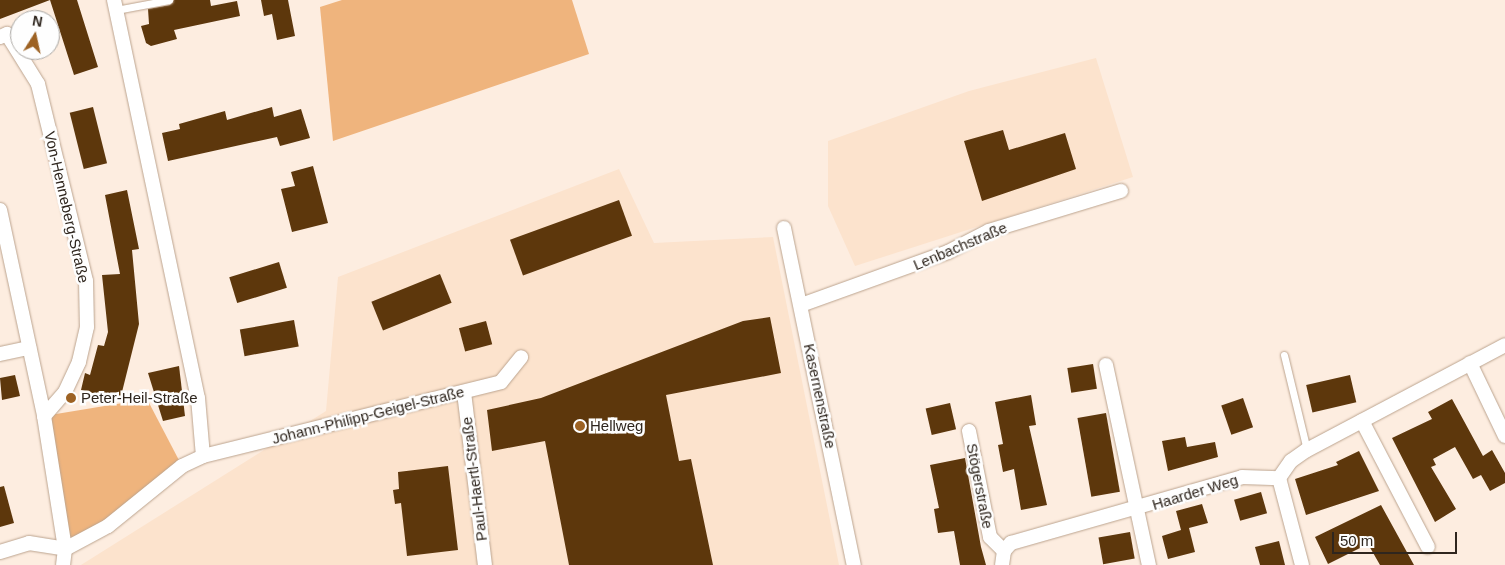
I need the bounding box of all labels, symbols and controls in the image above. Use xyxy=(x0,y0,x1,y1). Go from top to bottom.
north arrow xyxy=(10,10,60,60)
text: N xyxy=(31,12,44,30)
street label: Von-Henneberg-Straße xyxy=(41,129,93,285)
street label: Lenbachstraße xyxy=(910,218,1010,274)
street label: Kasernenstraße xyxy=(800,342,840,450)
street label: Johann-Philipp-Geigel-Straße xyxy=(270,382,466,448)
place label: Peter-Heil-Straße xyxy=(81,389,198,407)
marker: Peter-Heil-Straße xyxy=(65,392,77,404)
street label: Paul-Haertl-Straße xyxy=(457,416,491,542)
place label: Hellweg xyxy=(590,417,643,435)
marker: Hellweg xyxy=(574,420,586,432)
street label: Stögerstraße xyxy=(963,442,997,530)
street label: Haarder Weg xyxy=(1150,470,1240,514)
scale bar xyxy=(1335,522,1460,554)
text: 50 m xyxy=(1340,532,1373,549)

